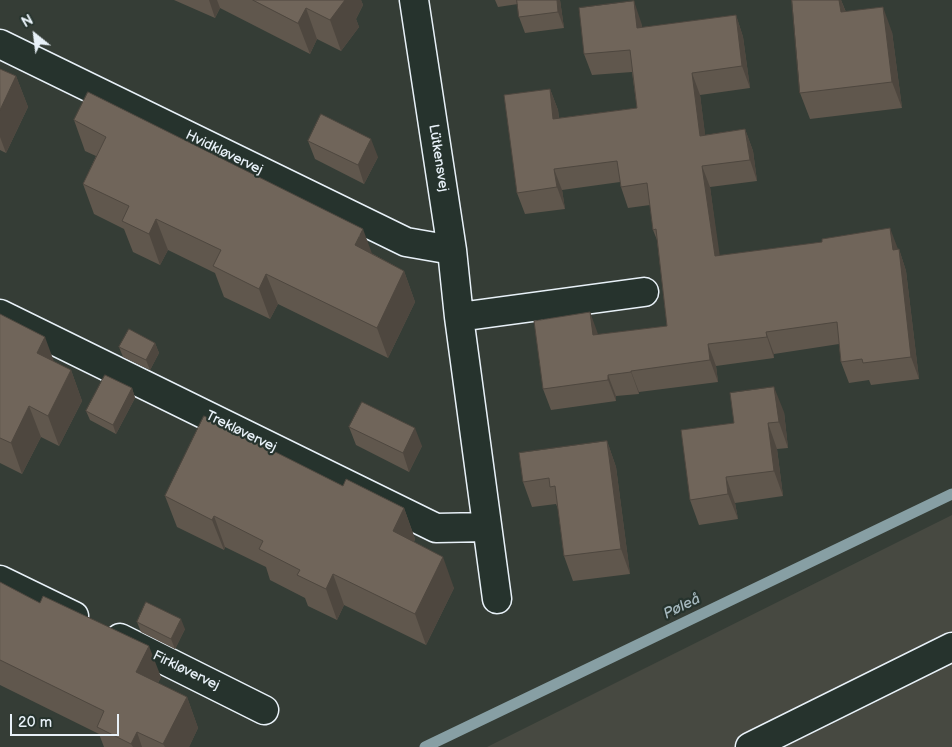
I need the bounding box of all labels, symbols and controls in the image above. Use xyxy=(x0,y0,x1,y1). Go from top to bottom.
north arrow xyxy=(10,10,60,60)
text: N xyxy=(19,11,36,31)
street label: Lütkensvej xyxy=(424,123,452,193)
street label: Hvidkløvervej xyxy=(183,127,265,179)
street label: Trekløvervej xyxy=(203,408,279,456)
water label: Pøleå xyxy=(661,590,703,624)
street label: Firkløvervej xyxy=(150,648,222,694)
scale bar xyxy=(12,704,121,736)
text: 20 m xyxy=(18,713,52,732)

